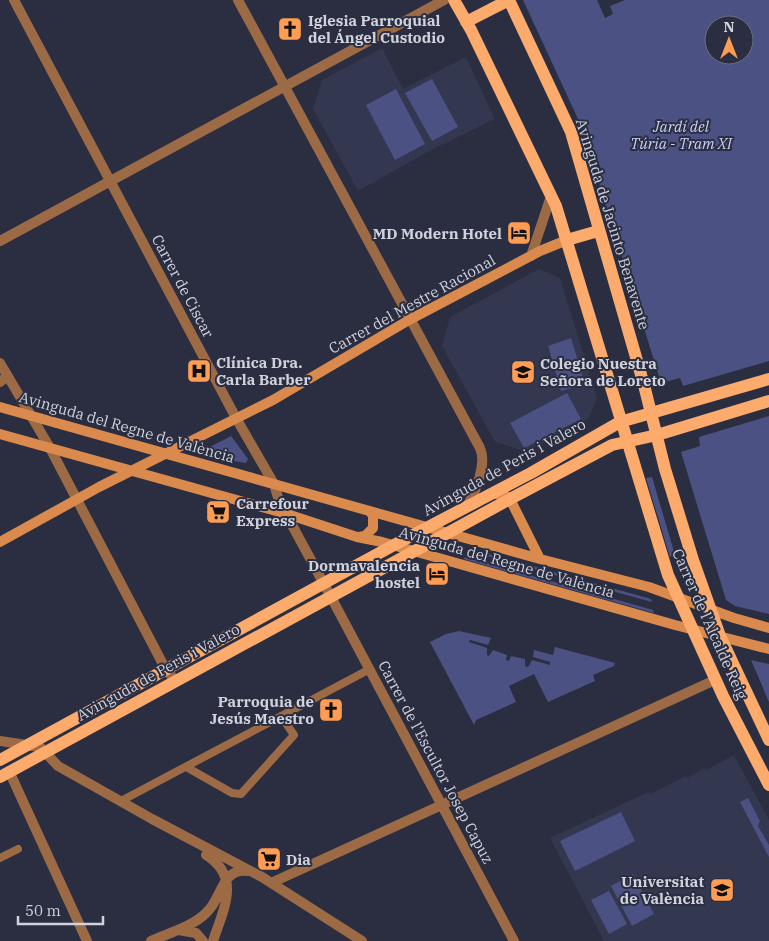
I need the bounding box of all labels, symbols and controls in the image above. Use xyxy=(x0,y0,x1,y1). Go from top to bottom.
place label: Iglesia Parroquial del Ángel Custodio xyxy=(308,11,445,47)
north arrow xyxy=(704,15,754,65)
church icon: Iglesia Parroquial del Ángel Custodio xyxy=(277,16,303,42)
text: N xyxy=(723,18,735,36)
street label: Avinguda de Jacinto Benavente xyxy=(572,116,654,332)
park label: Jardí del Túria - Tram XI xyxy=(630,117,733,153)
hotel icon: MD Modern Hotel xyxy=(506,220,532,246)
place label: MD Modern Hotel xyxy=(373,224,502,243)
street label: Carrer de Ciscar xyxy=(148,231,218,341)
street label: Carrer del Mestre Racional xyxy=(325,250,499,358)
place label: Clínica Dra. Carla Barber xyxy=(216,353,311,389)
place label: Colegio Nuestra Señora de Loreto xyxy=(540,354,666,390)
hospital icon: Clínica Dra. Carla Barber xyxy=(186,358,212,384)
school or university icon: Colegio Nuestra Señora de Loreto xyxy=(510,359,536,385)
street label: Avinguda del Regne de València xyxy=(17,387,237,467)
street label: Avinguda de Peris i Valero xyxy=(419,414,589,520)
place label: Carrefour Express xyxy=(236,494,309,530)
supermarket icon: Carrefour Express xyxy=(205,499,231,525)
street label: Avinguda del Regne de València xyxy=(397,522,617,602)
street label: Carrer de l'Alcalde Reig xyxy=(668,546,752,702)
place label: Dormavalencia hostel xyxy=(308,556,420,592)
hotel icon: Dormavalencia hostel xyxy=(424,561,450,587)
street label: Avinguda de Peris i Valero xyxy=(73,619,243,725)
street label: Carrer de l'Escultor Josep Capuz xyxy=(374,657,498,867)
place label: Parroquia de Jesús Maestro xyxy=(210,692,314,728)
church icon: Parroquia de Jesús Maestro xyxy=(318,697,344,723)
supermarket icon: Dia xyxy=(256,846,282,872)
place label: Dia xyxy=(286,850,311,869)
place label: Universitat de València xyxy=(620,872,704,908)
school or university icon: Universitat de València xyxy=(709,877,735,903)
scale bar xyxy=(18,894,102,926)
text: 50 m xyxy=(25,901,61,920)

